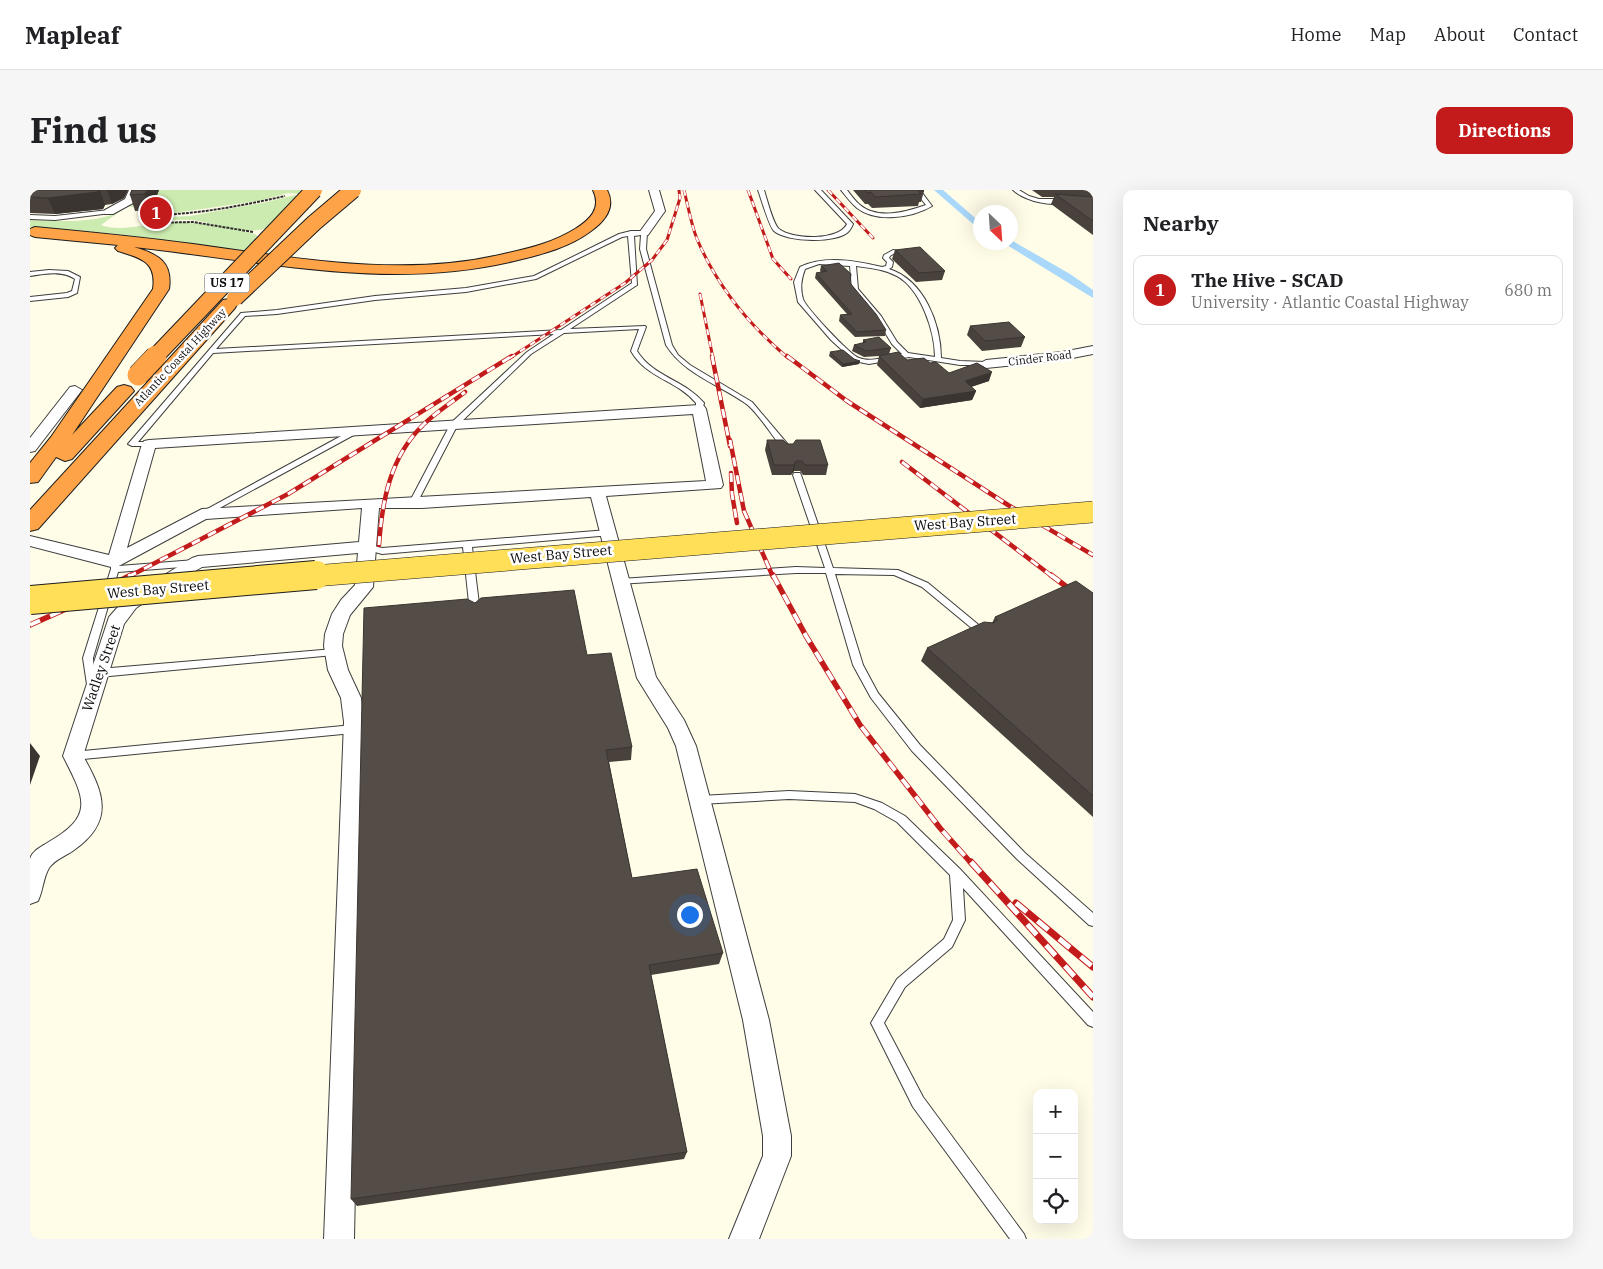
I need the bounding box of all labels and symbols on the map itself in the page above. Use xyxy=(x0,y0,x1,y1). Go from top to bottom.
pin: 1 xyxy=(140,194,172,232)
north arrow xyxy=(973,205,1018,250)
road number: US 17 xyxy=(204,274,250,292)
street label: Atlantic Coastal Highway xyxy=(131,305,229,409)
street label: Cinder Road xyxy=(1007,347,1073,369)
street label: West Bay Street xyxy=(913,509,1017,535)
street label: West Bay Street xyxy=(509,541,613,567)
street label: West Bay Street xyxy=(106,576,210,602)
street label: Wadley Street xyxy=(78,622,124,714)
your location xyxy=(677,902,703,928)

